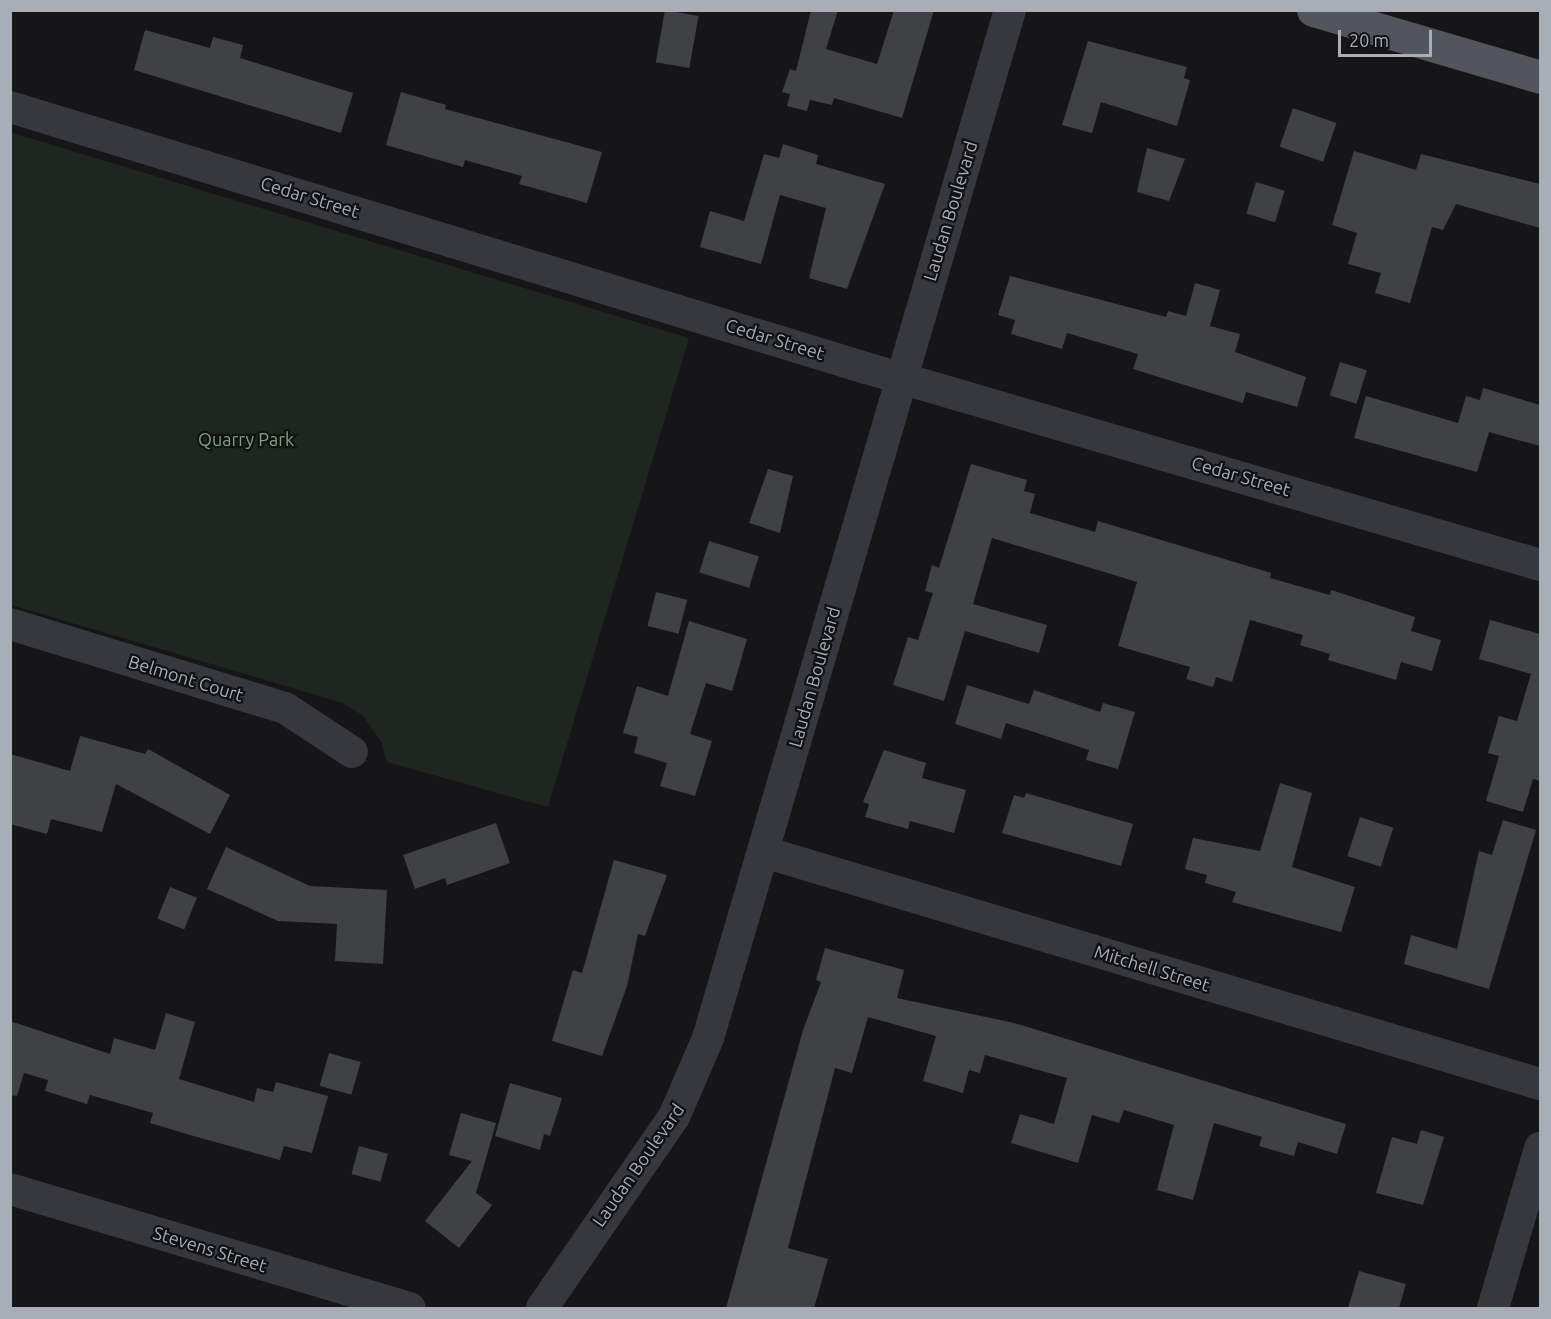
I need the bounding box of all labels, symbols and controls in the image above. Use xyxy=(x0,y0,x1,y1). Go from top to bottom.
scale bar xyxy=(1341,18,1436,56)
text: 20 m xyxy=(1349,30,1389,50)
street label: Laudan Boulevard xyxy=(918,138,982,284)
street label: Cedar Street xyxy=(258,172,362,222)
street label: Cedar Street xyxy=(723,314,827,364)
park label: Quarry Park xyxy=(198,428,294,450)
street label: Cedar Street xyxy=(1189,452,1293,500)
street label: Laudan Boulevard xyxy=(784,604,844,750)
street label: Belmont Court xyxy=(126,650,246,706)
street label: Mitchell Street xyxy=(1092,940,1212,996)
street label: Laudan Boulevard xyxy=(588,1099,688,1231)
street label: Stevens Street xyxy=(151,1221,269,1277)

